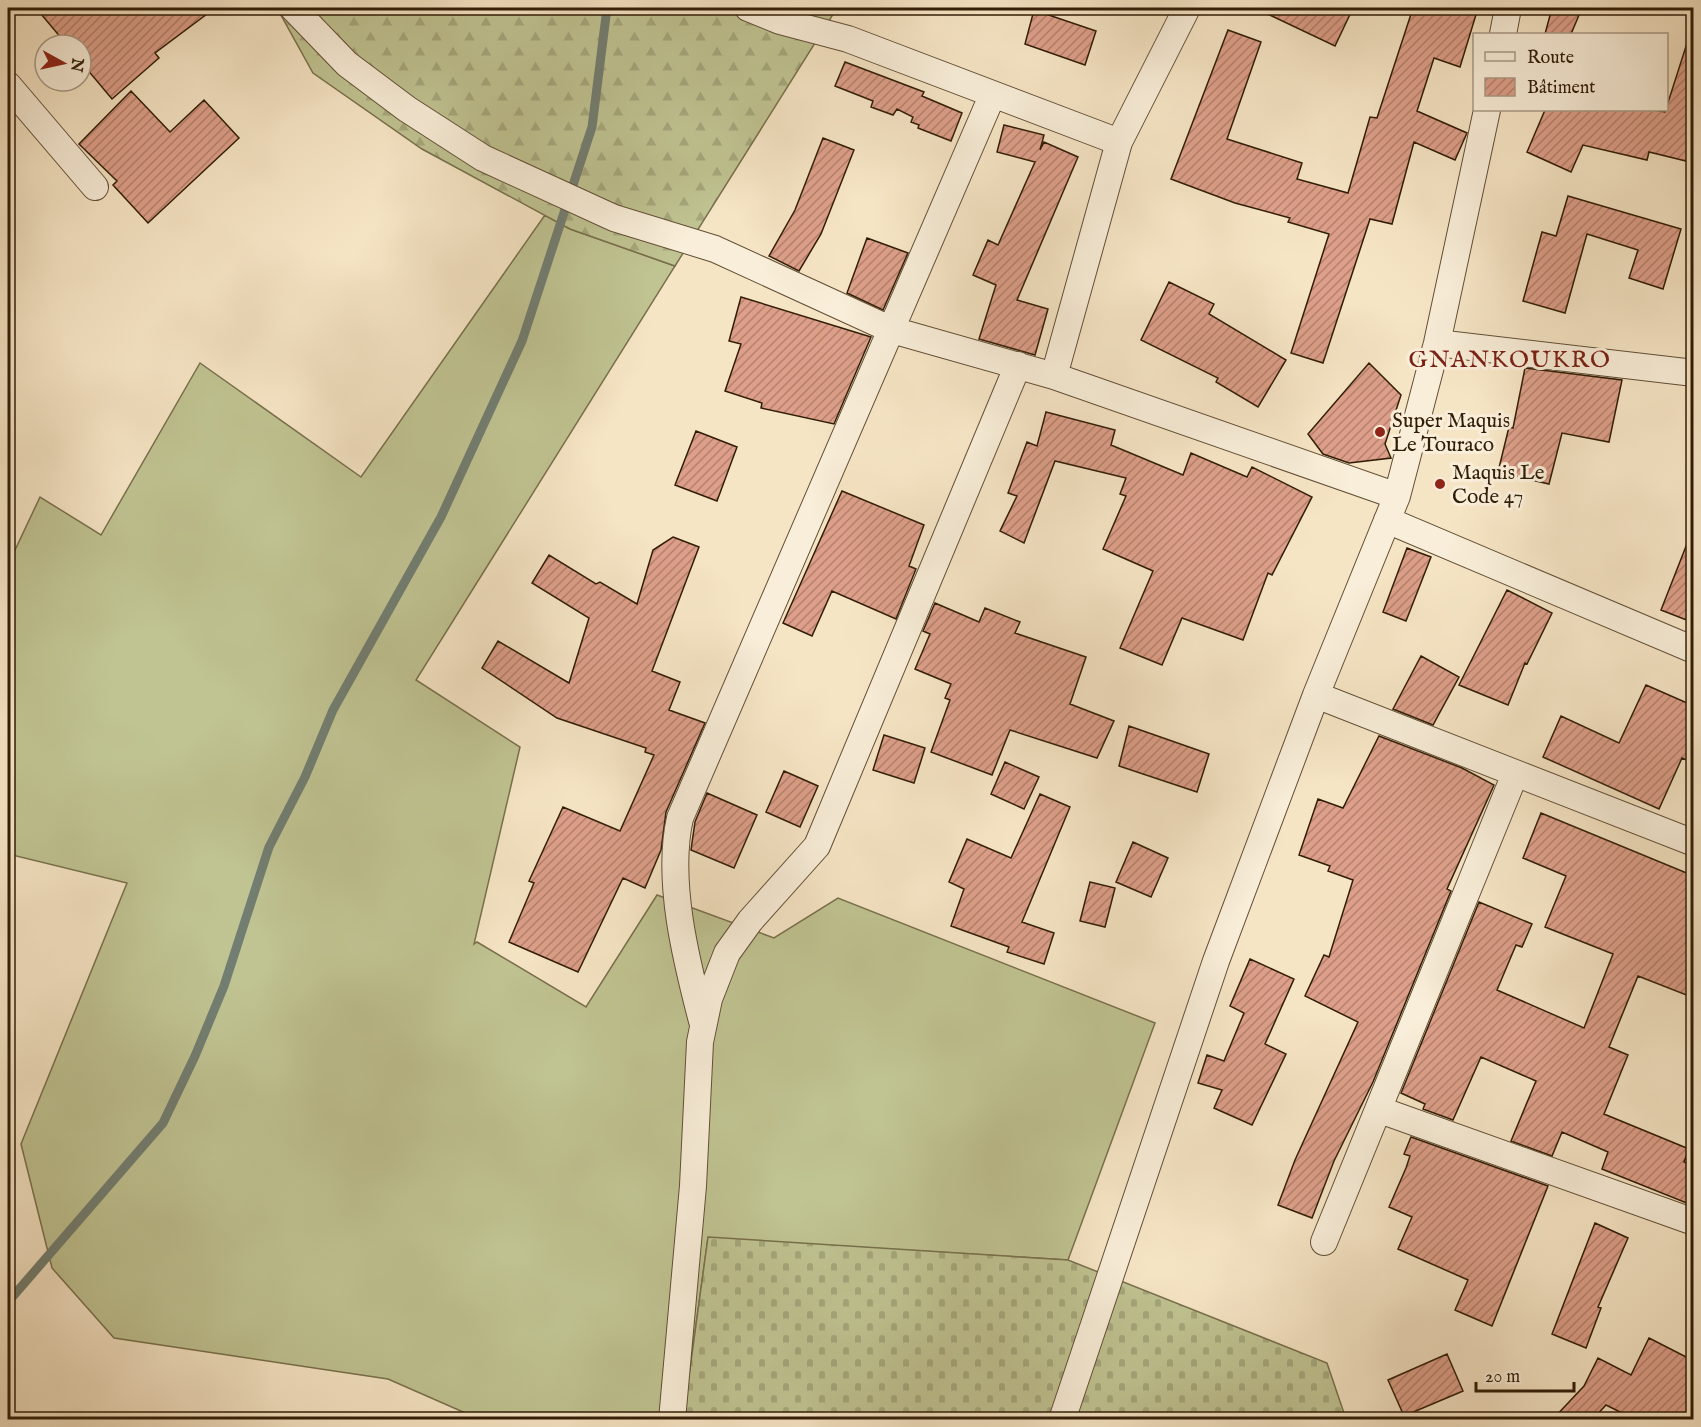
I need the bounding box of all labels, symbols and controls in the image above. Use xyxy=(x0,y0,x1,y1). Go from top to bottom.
north arrow xyxy=(33,33,93,93)
legend xyxy=(1473,33,1668,111)
text: Route xyxy=(1527,47,1574,70)
text: N xyxy=(65,56,87,73)
text: Bâtiment xyxy=(1527,77,1596,100)
district label: GNANKOUKRO xyxy=(1408,345,1612,376)
place label: Super Maquis Le Touraco xyxy=(1392,408,1510,459)
marker: Super Maquis Le Touraco xyxy=(1373,425,1387,439)
place label: Maquis Le Code 47 xyxy=(1452,460,1545,511)
marker: Maquis Le Code 47 xyxy=(1433,477,1447,491)
scale bar xyxy=(1476,1355,1574,1393)
text: 20 m xyxy=(1485,1366,1520,1389)

